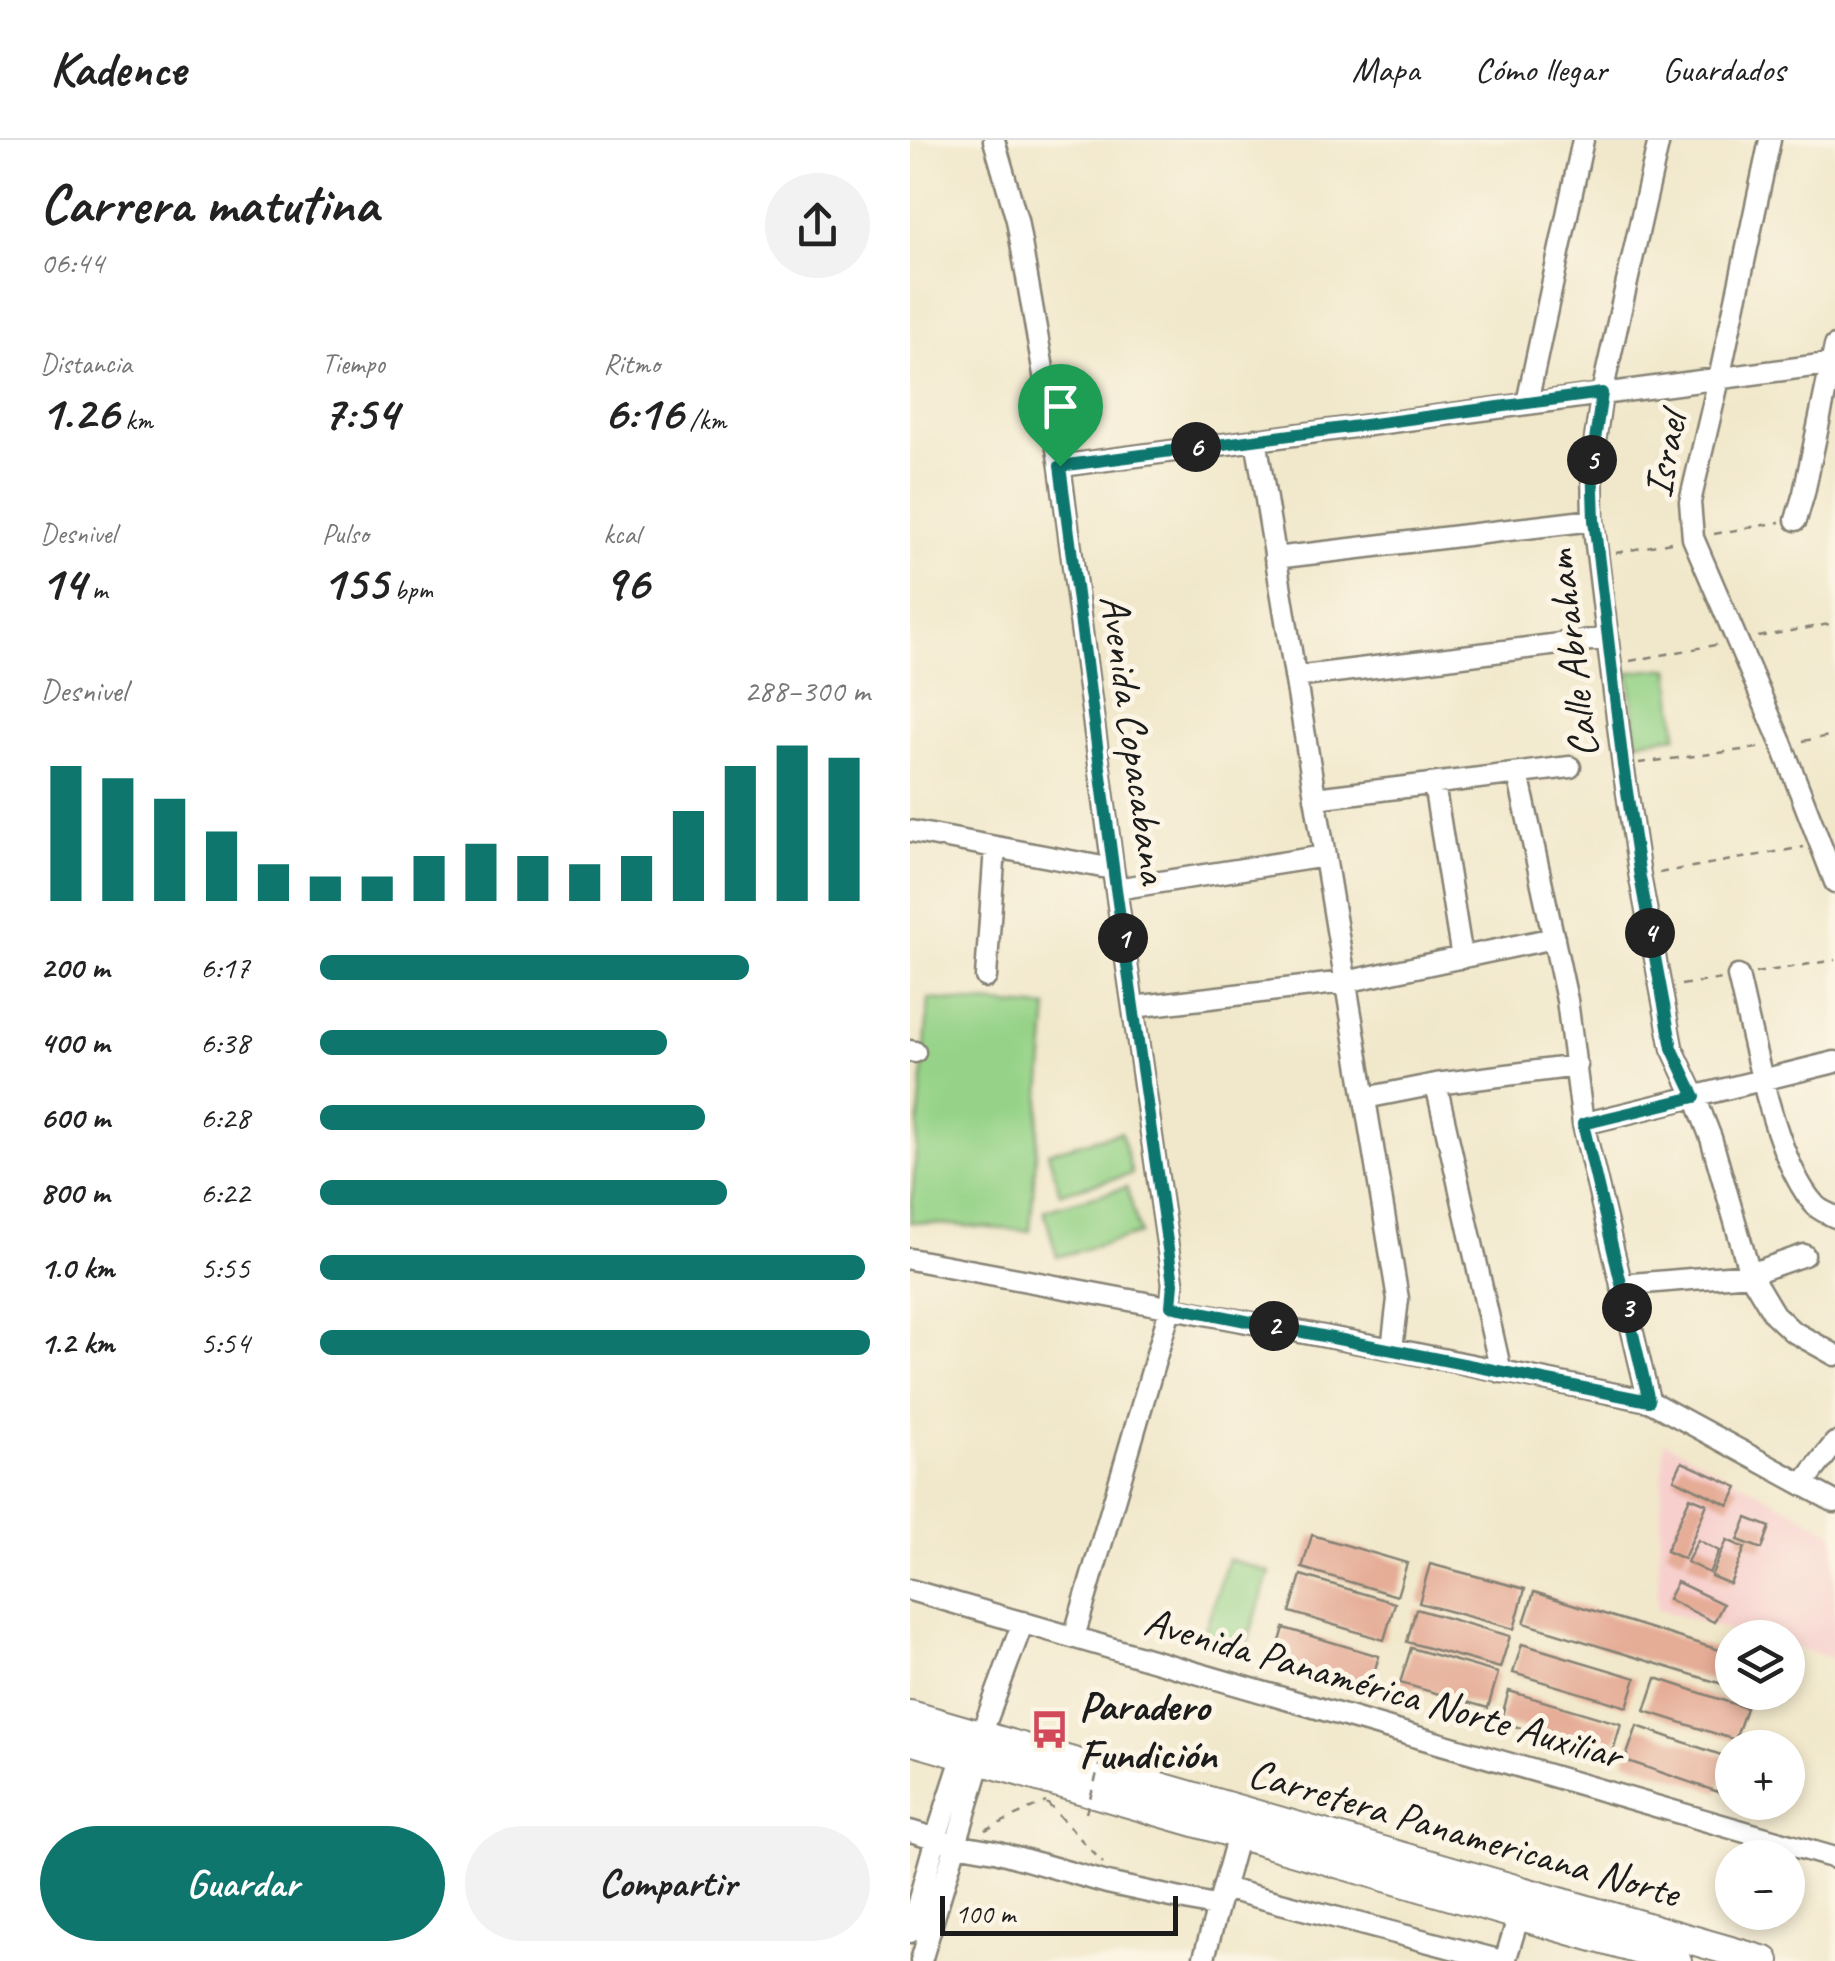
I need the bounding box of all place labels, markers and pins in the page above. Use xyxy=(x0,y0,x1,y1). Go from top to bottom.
pin xyxy=(1018,364,1103,467)
pin: 6 xyxy=(1171,422,1221,472)
pin: 5 xyxy=(1567,435,1617,485)
pin: 4 xyxy=(1625,908,1675,958)
pin: 1 xyxy=(1098,913,1148,963)
pin: 3 xyxy=(1602,1283,1652,1333)
pin: 2 xyxy=(1249,1301,1299,1351)
place label: Paradero Fundición xyxy=(1079,1680,1218,1781)
bus stop icon: Paradero Fundición xyxy=(1028,1709,1070,1751)

